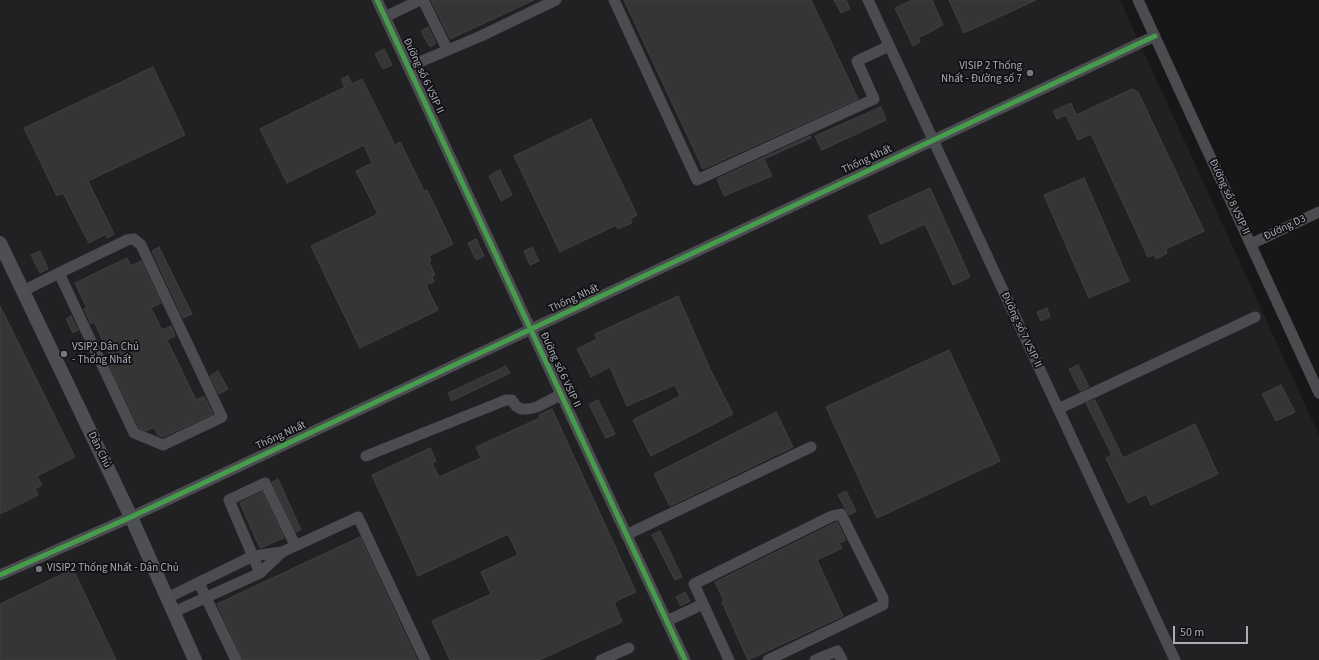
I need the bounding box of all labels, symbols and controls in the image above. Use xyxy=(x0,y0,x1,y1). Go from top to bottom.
street label: Đường số 6 VSIP II xyxy=(400,36,446,116)
place label: VISIP 2 Thống Nhất - Đường số 7 xyxy=(941,60,1022,86)
marker: VISIP 2 Thống Nhất - Đường số 7 xyxy=(1025,68,1035,78)
street label: Thống Nhất xyxy=(840,143,894,177)
street label: Đường số 8 VSIP II xyxy=(1206,157,1252,237)
street label: Đường D3 xyxy=(1262,213,1308,243)
street label: Thống Nhất xyxy=(547,282,601,316)
street label: Đường số 7 VSIP II xyxy=(998,290,1044,370)
street label: Đường số 6 VSIP II xyxy=(537,330,583,410)
place label: VSIP2 Dân Chủ - Thống Nhất xyxy=(72,341,139,367)
marker: VSIP2 Dân Chủ - Thống Nhất xyxy=(59,349,69,359)
street label: Thống Nhất xyxy=(254,419,308,453)
street label: Dân Chủ xyxy=(85,430,113,470)
place label: VISIP2 Thống Nhất - Dân Chủ xyxy=(47,562,179,576)
marker: VISIP2 Thống Nhất - Dân Chủ xyxy=(34,564,44,574)
scale bar xyxy=(1175,618,1250,644)
text: 50 m xyxy=(1180,624,1204,641)

